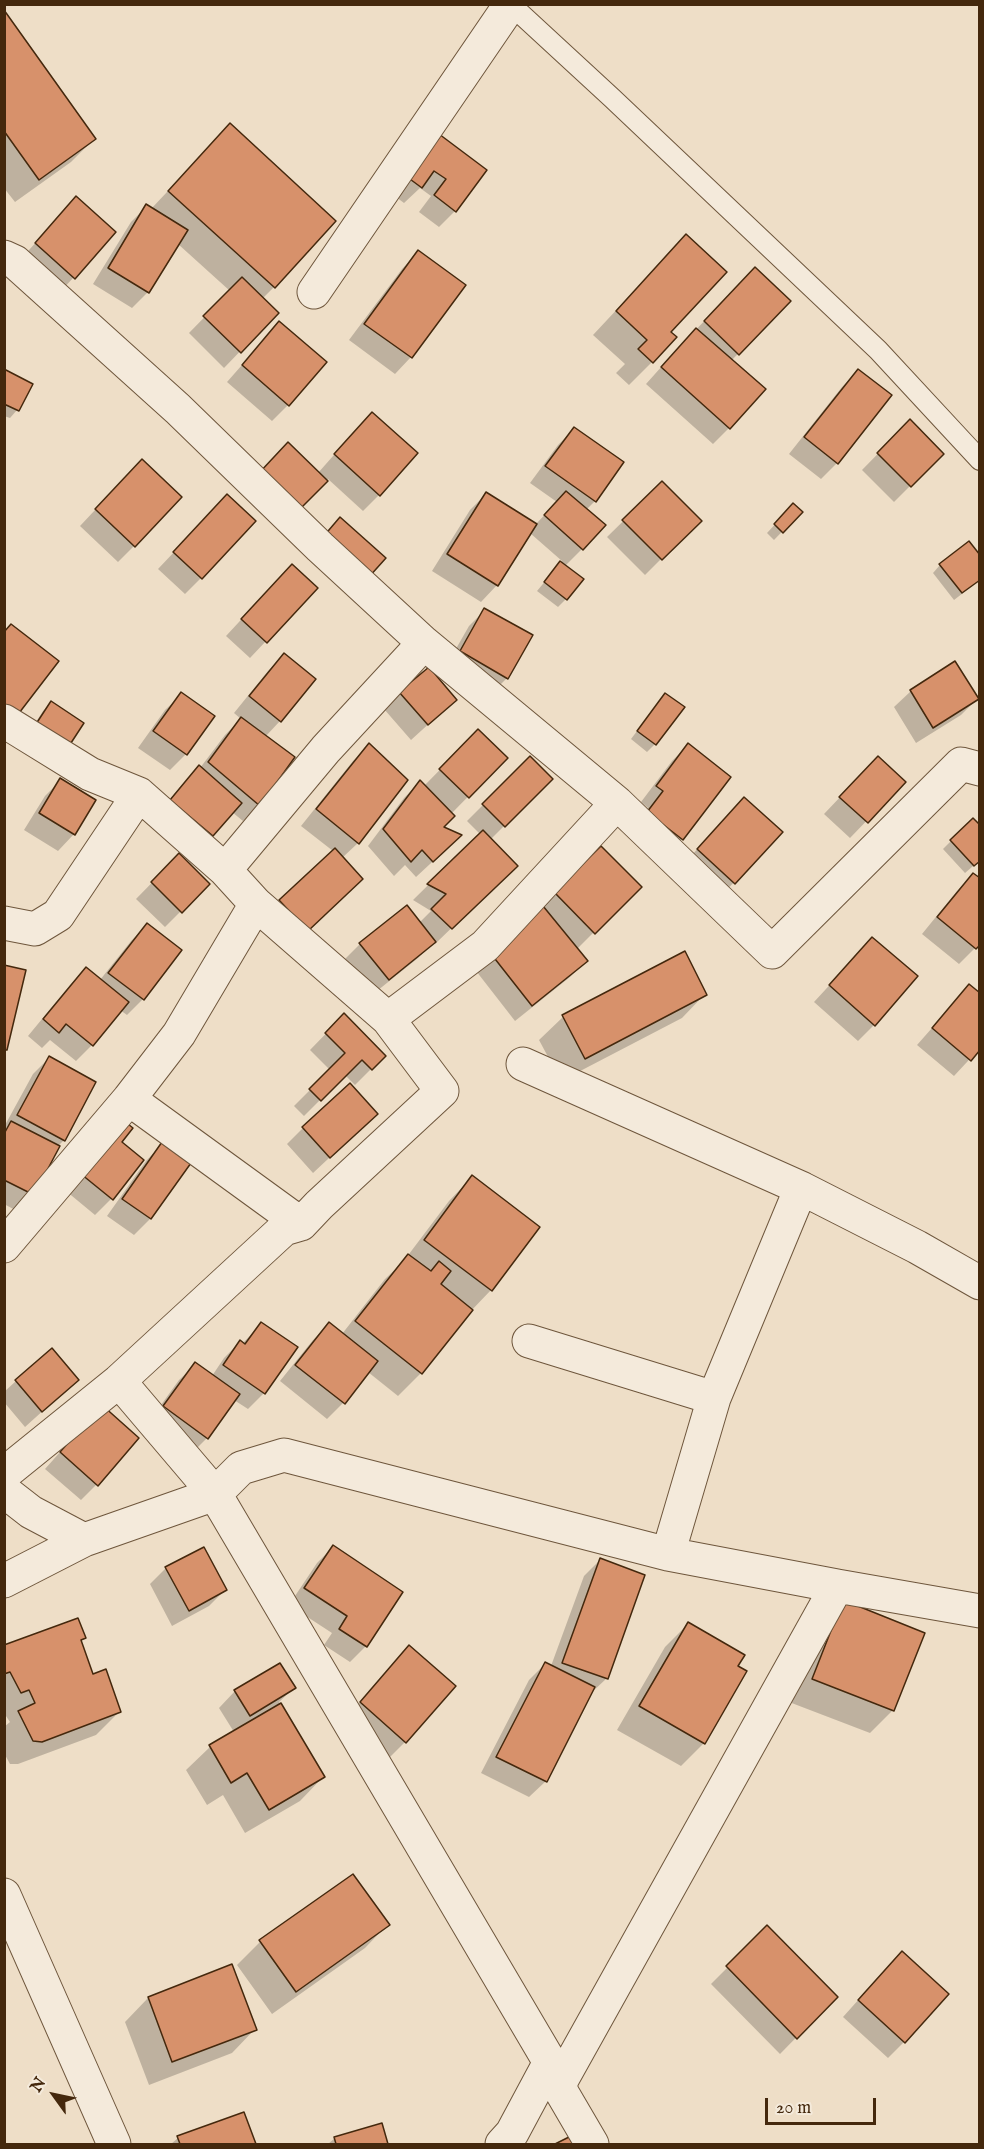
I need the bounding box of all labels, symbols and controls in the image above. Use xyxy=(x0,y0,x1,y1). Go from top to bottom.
north arrow xyxy=(24,2065,84,2125)
text: N xyxy=(27,2074,51,2096)
scale bar xyxy=(768,2086,879,2124)
text: 20 m xyxy=(776,2097,811,2120)

